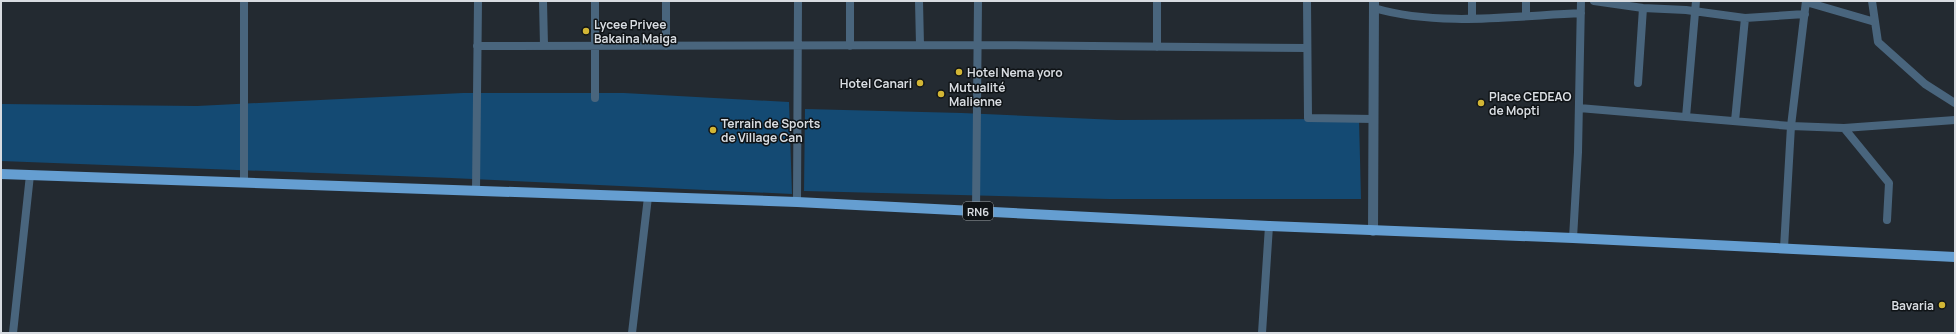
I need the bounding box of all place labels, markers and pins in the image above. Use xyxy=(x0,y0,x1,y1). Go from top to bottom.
place label: Lycee Privee Bakaina Maiga xyxy=(594,16,677,47)
marker: Lycee Privee Bakaina Maiga xyxy=(581,26,591,36)
place label: Hotel Nema yoro xyxy=(967,64,1063,81)
marker: Hotel Nema yoro xyxy=(954,67,964,77)
place label: Hotel Canari xyxy=(840,75,912,92)
marker: Hotel Canari xyxy=(915,78,925,88)
place label: Mutualité Malienne xyxy=(949,79,1006,110)
place label: Place CEDEAO de Mopti xyxy=(1489,88,1571,119)
marker: Mutualité Malienne xyxy=(936,89,946,99)
marker: Place CEDEAO de Mopti xyxy=(1476,98,1486,108)
place label: Terrain de Sports de Village Can xyxy=(721,115,821,146)
marker: Terrain de Sports de Village Can xyxy=(708,125,718,135)
place label: Bavaria xyxy=(1892,297,1934,314)
marker: Bavaria xyxy=(1937,300,1947,310)

